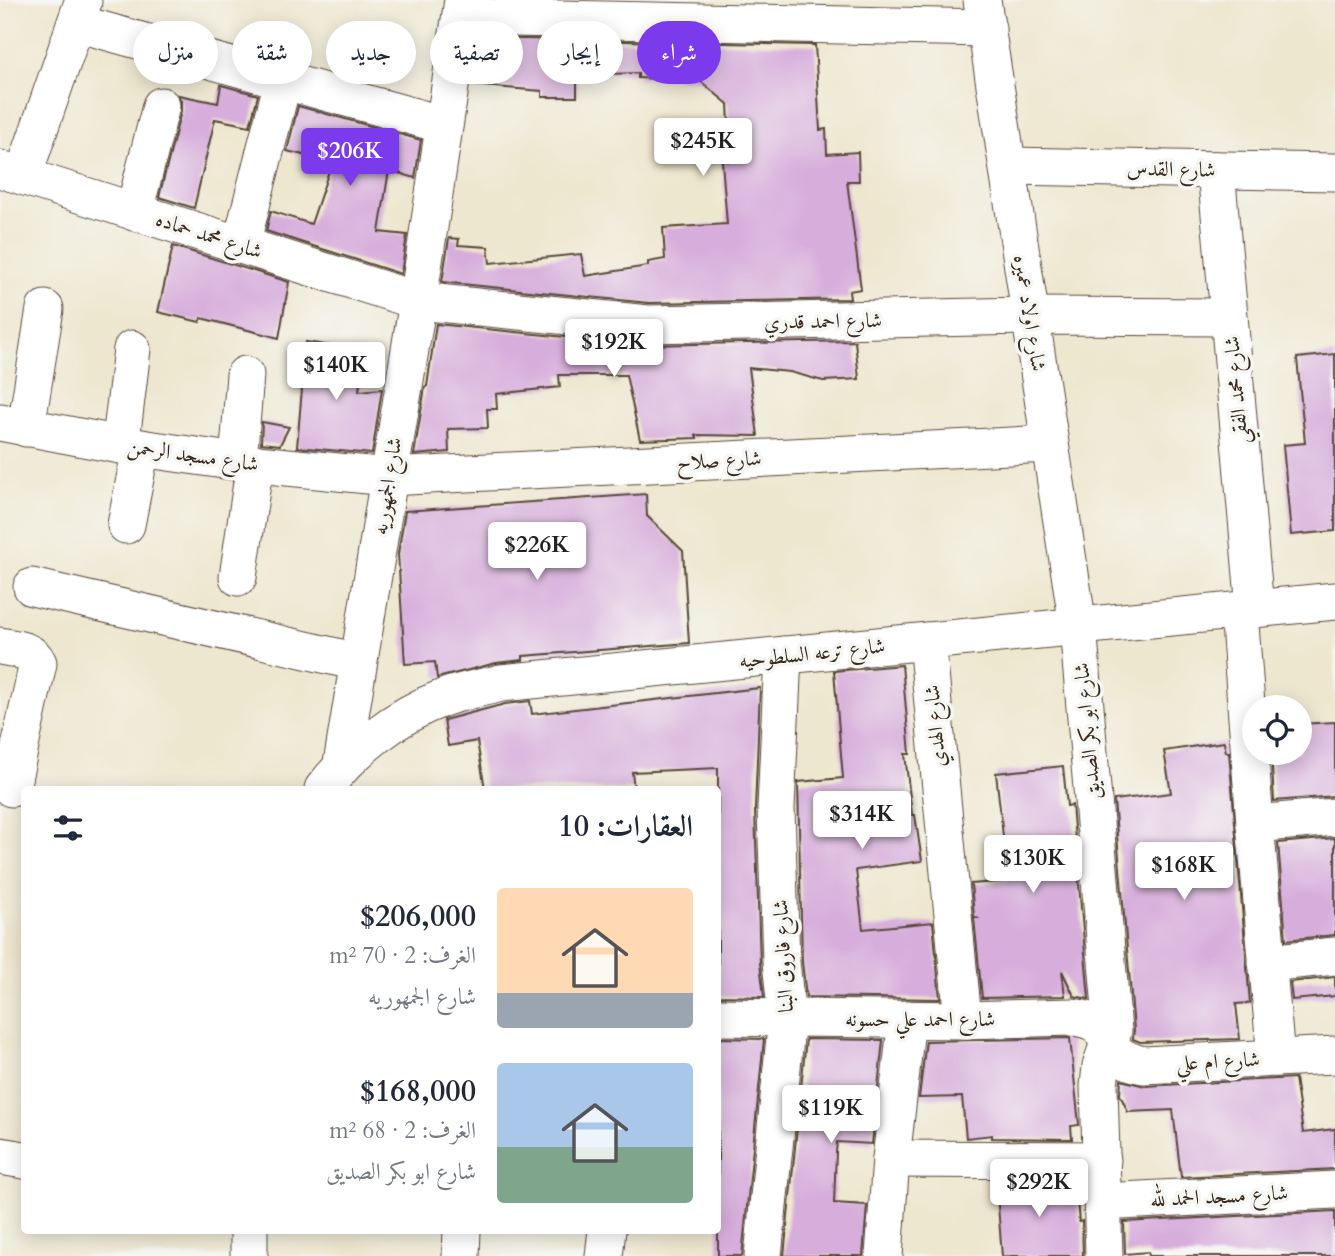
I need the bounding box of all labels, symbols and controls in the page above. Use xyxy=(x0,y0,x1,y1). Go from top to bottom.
chip: منزل xyxy=(133,21,218,84)
chip: شقة xyxy=(232,21,312,84)
chip: جديد xyxy=(326,21,416,84)
chip: تصفية xyxy=(430,21,523,84)
chip: إيجار xyxy=(537,21,623,84)
chip: شراء xyxy=(637,21,721,84)
pin: $245K xyxy=(654,118,752,178)
text: $245K xyxy=(670,125,736,156)
pin: $206K xyxy=(301,128,399,188)
text: $206K xyxy=(317,135,383,166)
street label: شارع القدس xyxy=(1126,154,1216,188)
street label: شارع محمد حماده xyxy=(151,205,266,269)
street label: شارع اولاد عميره xyxy=(1003,253,1053,374)
street label: شارع احمد قدري xyxy=(764,306,882,340)
pin: $192K xyxy=(565,320,663,379)
text: $192K xyxy=(581,326,647,357)
street label: شارع محمد الفقي xyxy=(1217,334,1261,445)
pin: $140K xyxy=(287,342,385,402)
text: $140K xyxy=(303,349,369,380)
street label: شارع مسجد الرحمن xyxy=(125,432,261,482)
street label: شارع الجمهوريه xyxy=(365,435,412,538)
street label: شارع صلاح xyxy=(676,444,763,481)
pin: $226K xyxy=(488,522,586,582)
text: $226K xyxy=(504,529,570,560)
street label: شارع ترعه السلطوحيه xyxy=(738,631,887,679)
street label: شارع ابو بكر الصديق xyxy=(1067,661,1111,800)
street label: شارع الهدي xyxy=(917,683,957,768)
map controls xyxy=(1242,695,1312,765)
button: locate xyxy=(1242,695,1312,765)
pin: $314K xyxy=(813,792,911,851)
text: $314K xyxy=(829,798,895,829)
text: العقارات: 10 xyxy=(558,806,693,847)
icon: filters xyxy=(49,809,87,847)
pin: $130K xyxy=(984,836,1082,895)
text: $130K xyxy=(1000,842,1066,873)
pin: $168K xyxy=(1135,842,1233,902)
text: $168K xyxy=(1151,849,1217,880)
text: $206,000 xyxy=(360,896,476,937)
street label: شارع فاروق البنا xyxy=(766,899,804,1013)
icon: home xyxy=(553,916,637,1000)
text: الغرف: 2 · 70 m² xyxy=(329,940,476,971)
text: شارع الجمهوريه xyxy=(368,981,476,1012)
street label: شارع احمد علي حسونه xyxy=(845,1005,995,1039)
street label: شارع ام علي xyxy=(1175,1045,1261,1083)
text: $168,000 xyxy=(360,1071,476,1112)
pin: $119K xyxy=(782,1086,880,1145)
icon: home xyxy=(553,1091,637,1175)
text: $119K xyxy=(798,1092,864,1123)
text: الغرف: 2 · 68 m² xyxy=(329,1115,476,1146)
text: شارع ابو بكر الصديق xyxy=(326,1156,476,1187)
pin: $292K xyxy=(990,1160,1088,1219)
text: $292K xyxy=(1006,1166,1072,1197)
street label: شارع مسجد الحمد لله xyxy=(1149,1175,1289,1218)

